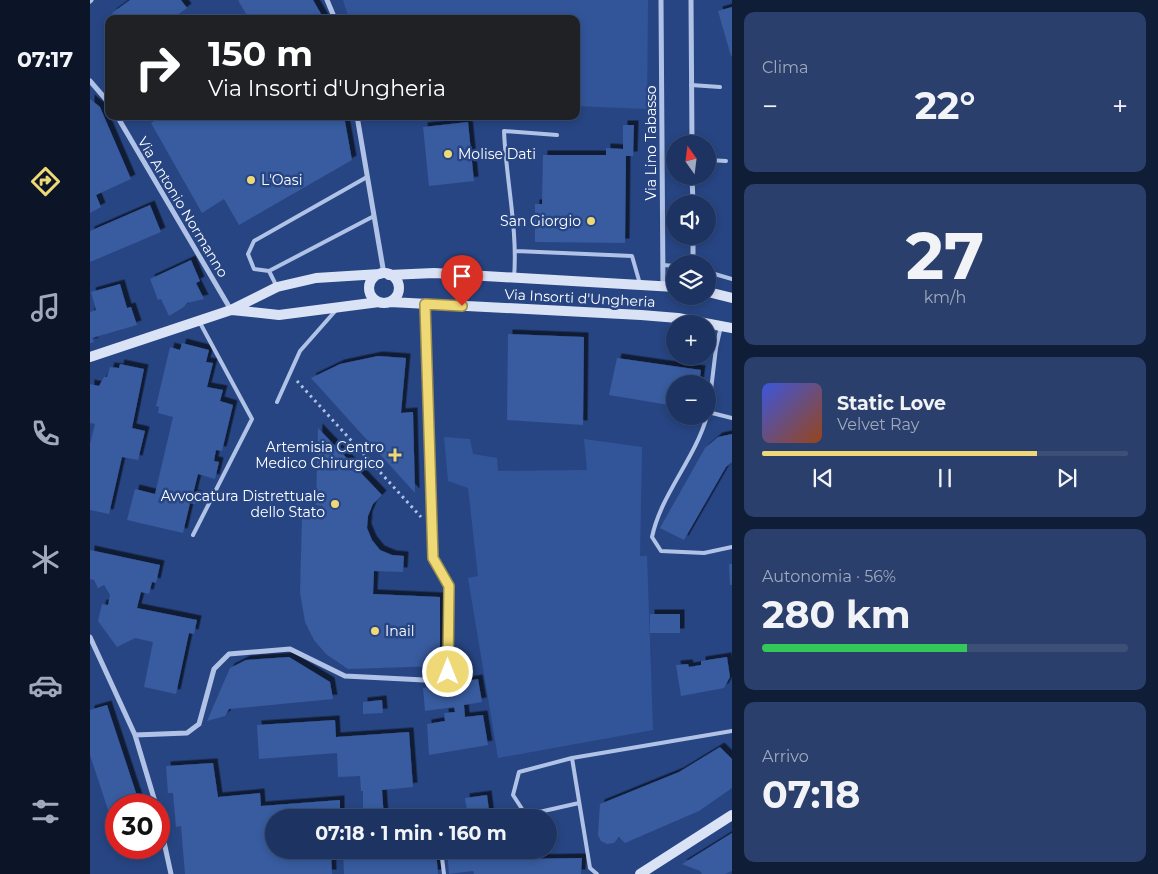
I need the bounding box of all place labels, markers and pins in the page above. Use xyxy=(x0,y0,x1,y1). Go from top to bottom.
place label: Molise Dati xyxy=(458,145,536,163)
marker: Molise Dati xyxy=(442,148,454,160)
place label: L'Oasi xyxy=(261,171,302,189)
marker: L'Oasi xyxy=(245,174,257,186)
place label: San Giorgio xyxy=(500,212,581,230)
marker: San Giorgio xyxy=(585,215,597,227)
pin xyxy=(441,255,483,306)
place label: Artemisia Centro Medico Chirurgico xyxy=(255,438,384,472)
marker: Artemisia Centro Medico Chirurgico xyxy=(388,448,402,462)
place label: Avvocatura Distrettuale dello Stato xyxy=(161,487,325,521)
marker: Avvocatura Distrettuale dello Stato xyxy=(329,498,341,510)
place label: Inail xyxy=(385,622,414,640)
marker: Inail xyxy=(369,625,381,637)

